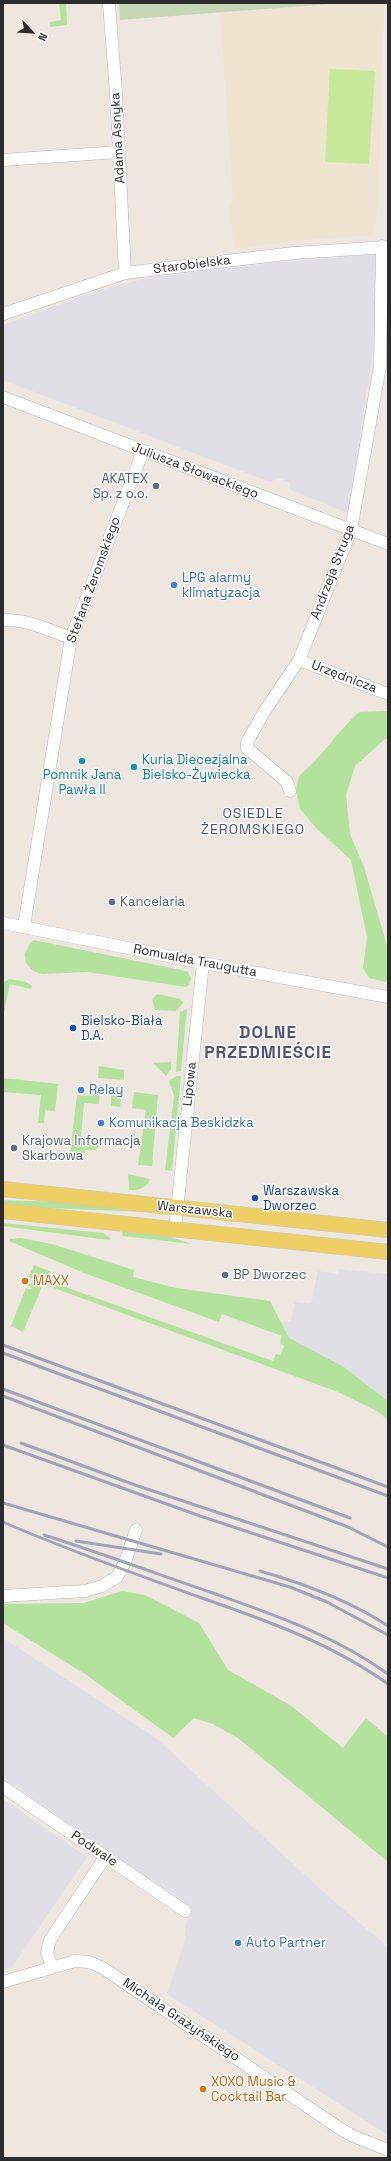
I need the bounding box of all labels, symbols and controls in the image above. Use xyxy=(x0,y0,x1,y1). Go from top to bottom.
north arrow xyxy=(12,12,52,52)
text: N xyxy=(35,31,51,43)
street label: Adama Asnyka xyxy=(108,92,128,184)
street label: Starobielska xyxy=(152,253,232,277)
street label: Juliusza Słowackiego xyxy=(129,440,261,502)
place label: AKATEX Sp. z o.o. xyxy=(93,471,148,502)
marker: AKATEX Sp. z o.o. xyxy=(151,481,161,491)
street label: Stefana Żeromskiego xyxy=(64,515,124,645)
street label: Andrzeja Struga xyxy=(308,522,358,622)
place label: LPG alarmy klimatyzacja xyxy=(182,570,260,601)
marker: LPG alarmy klimatyzacja xyxy=(169,580,179,590)
street label: Urzędnicza xyxy=(309,657,379,697)
place label: Kuria Diecezjalna Bielsko-Żywiecka xyxy=(142,752,251,783)
marker: Pomnik Jana Pawła II xyxy=(77,756,87,766)
marker: Kuria Diecezjalna Bielsko-Żywiecka xyxy=(129,762,139,772)
place label: Pomnik Jana Pawła II xyxy=(43,767,121,798)
district label: OSIEDLE ŻEROMSKIEGO xyxy=(201,806,305,838)
place label: Kancelaria xyxy=(120,894,185,910)
marker: Kancelaria xyxy=(107,897,117,907)
street label: Romualda Traugutta xyxy=(132,941,258,981)
place label: Bielsko-Biała D.A. xyxy=(81,1013,163,1044)
marker: Bielsko-Biała D.A. xyxy=(68,1023,78,1033)
district label: DOLNE PRZEDMIEŚCIE xyxy=(204,1023,332,1063)
street label: Lipowa xyxy=(180,1061,200,1107)
place label: Relay xyxy=(89,1082,123,1098)
marker: Relay xyxy=(76,1085,86,1095)
place label: Komunikacja Beskidzka xyxy=(109,1115,254,1131)
marker: Komunikacja Beskidzka xyxy=(96,1118,106,1128)
place label: Krajowa Informacja Skarbowa xyxy=(22,1133,141,1164)
marker: Krajowa Informacja Skarbowa xyxy=(9,1143,19,1153)
place label: Warszawska Dworzec xyxy=(263,1183,339,1214)
marker: Warszawska Dworzec xyxy=(250,1193,260,1203)
street label: Warszawska xyxy=(156,1198,234,1222)
place label: BP Dworzec xyxy=(233,1267,307,1283)
marker: BP Dworzec xyxy=(220,1270,230,1280)
place label: MAXX xyxy=(33,1273,69,1289)
marker: MAXX xyxy=(20,1276,30,1286)
street label: Podwale xyxy=(68,1828,120,1870)
place label: Auto Partner xyxy=(246,1935,326,1951)
marker: Auto Partner xyxy=(233,1938,243,1948)
street label: Michała Grażyńskiego xyxy=(120,1975,242,2065)
place label: XOXO Music & Cocktail Bar xyxy=(211,2074,296,2105)
marker: XOXO Music & Cocktail Bar xyxy=(198,2084,208,2094)

